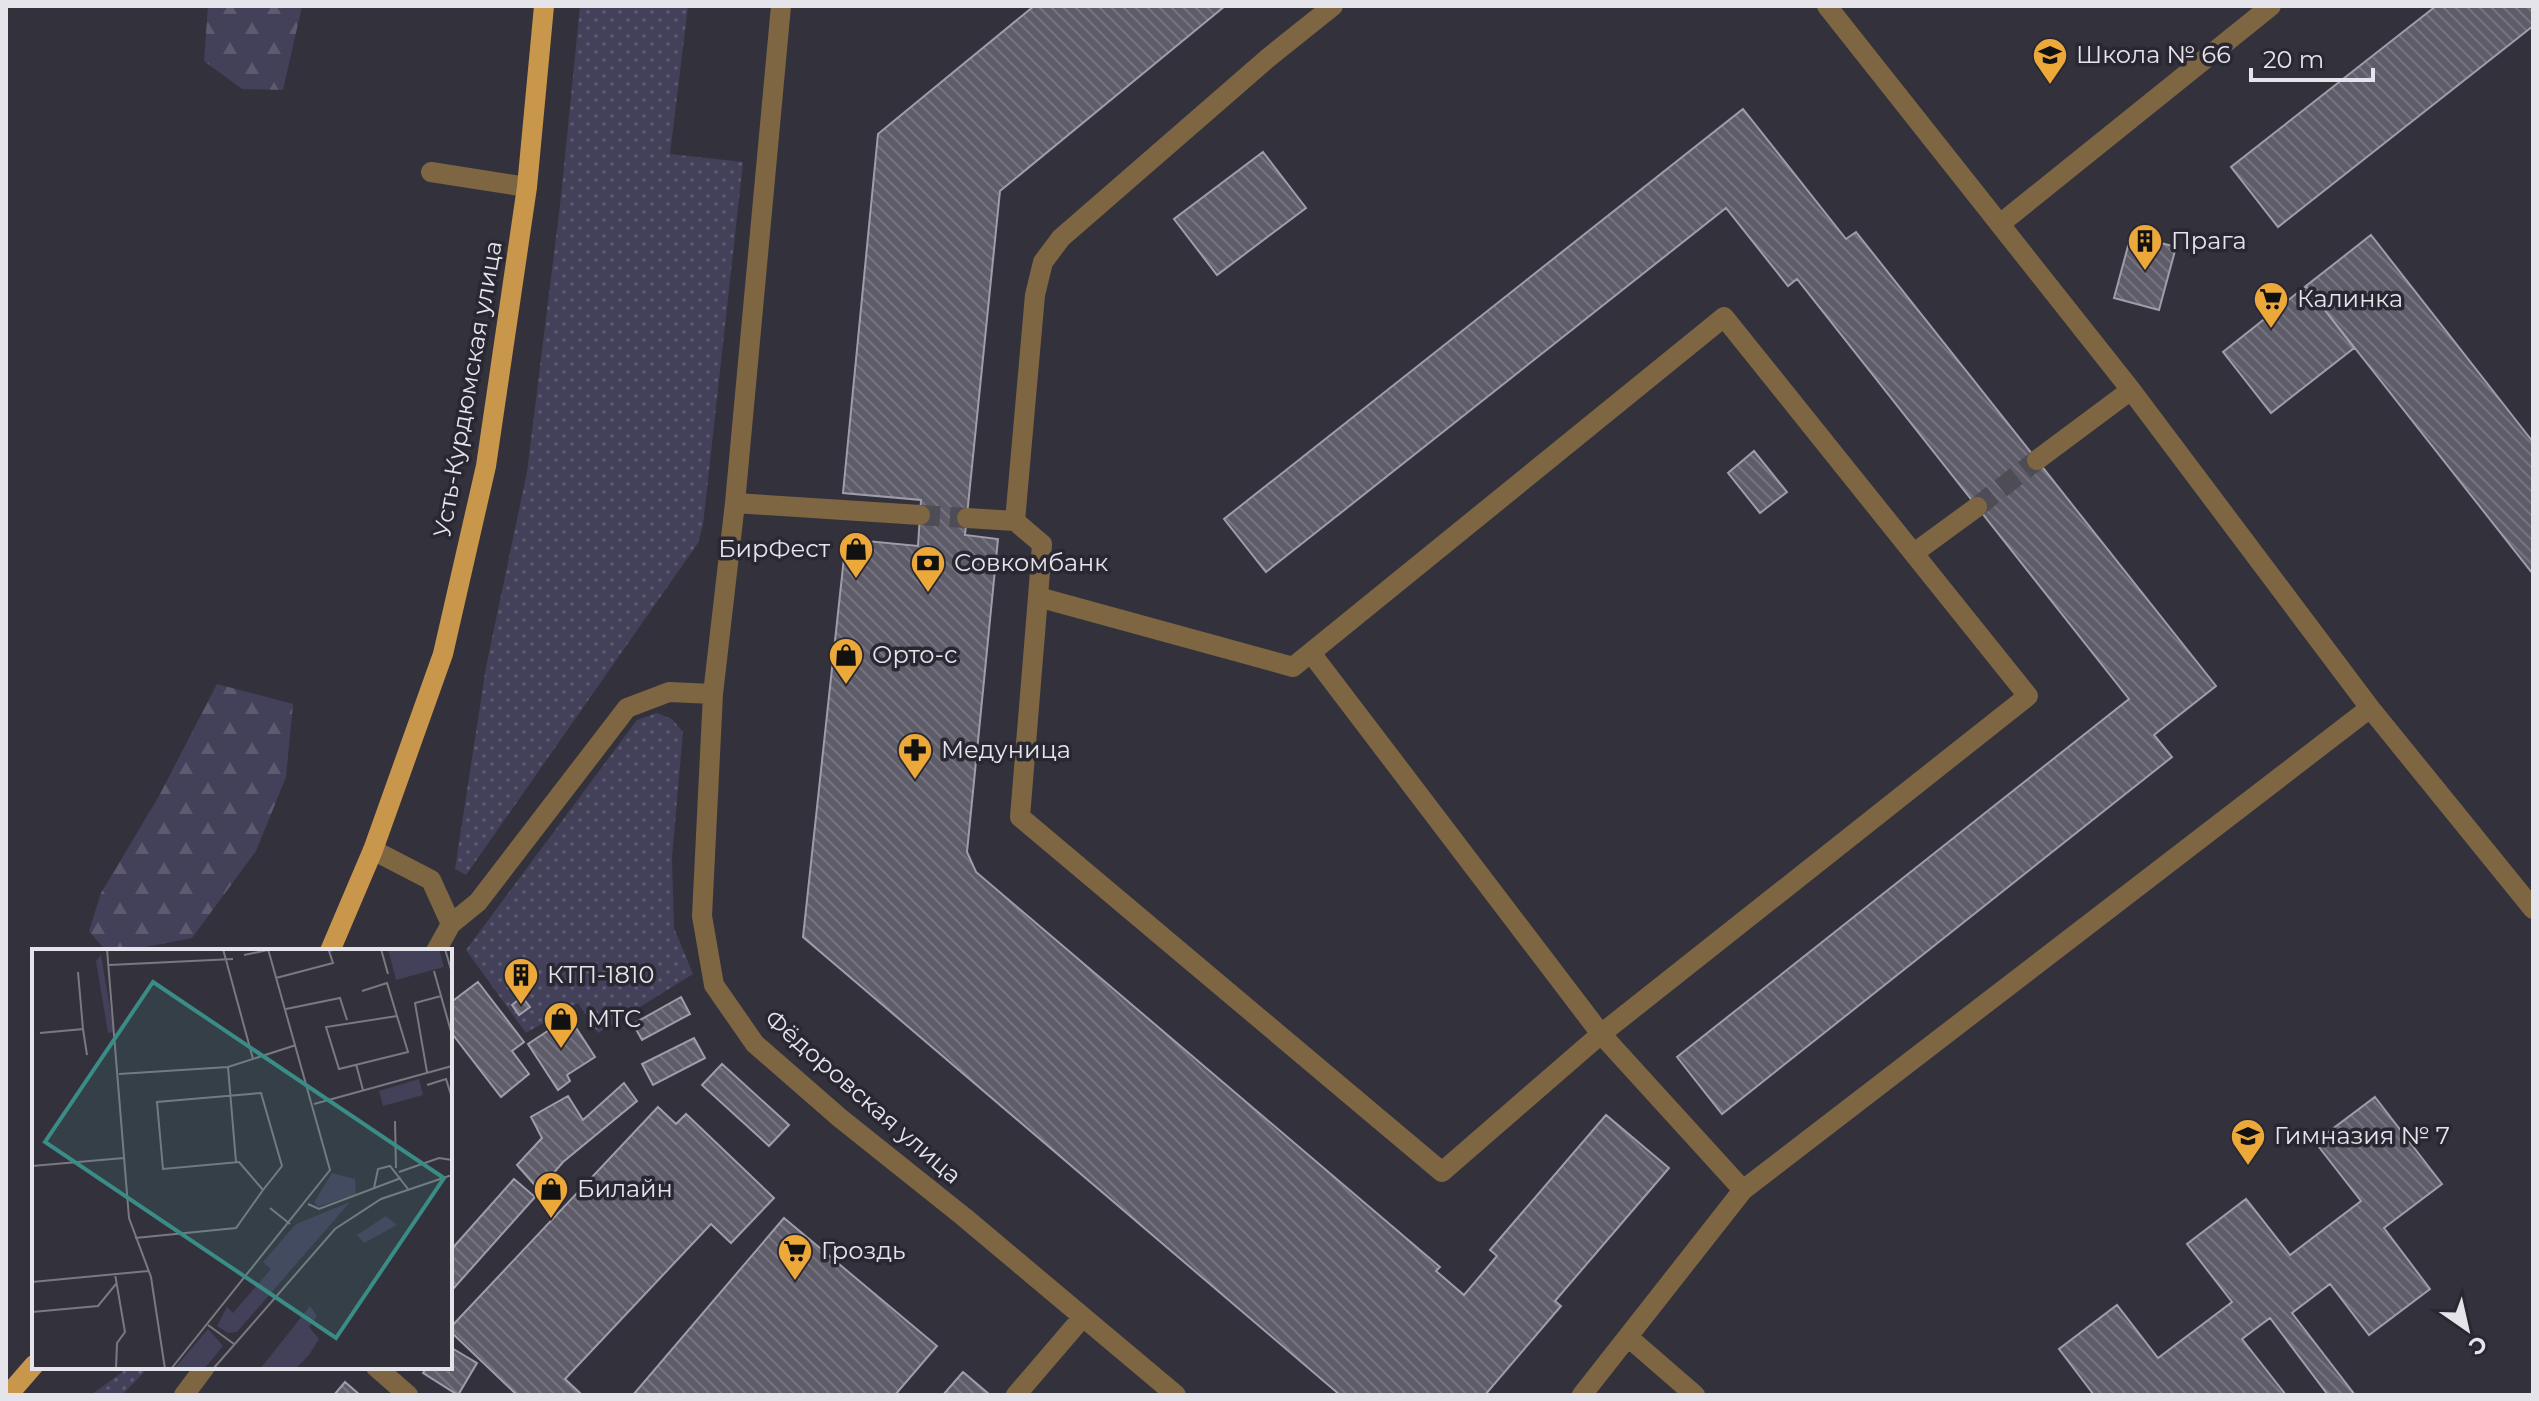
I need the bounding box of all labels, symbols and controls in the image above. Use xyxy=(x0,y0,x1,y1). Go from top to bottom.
scale bar xyxy=(2251,32,2373,82)
school or university icon: Школа № 66 xyxy=(2031,36,2069,86)
place label: Школа № 66 xyxy=(2076,40,2231,69)
text: 20 m xyxy=(2263,45,2324,74)
building icon: Прага xyxy=(2126,222,2164,272)
place label: Прага xyxy=(2171,226,2247,255)
street label: Усть-Курдюмская улица xyxy=(427,238,508,539)
supermarket icon: Калинка xyxy=(2252,280,2290,330)
place label: Калинка xyxy=(2297,284,2403,313)
shop icon: БирФест xyxy=(837,530,875,580)
place label: БирФест xyxy=(718,534,831,563)
bank icon: Совкомбанк xyxy=(909,544,947,594)
place label: Совкомбанк xyxy=(954,548,1108,577)
shop icon: Орто-с xyxy=(827,636,865,686)
place label: Орто-с xyxy=(872,640,958,669)
pharmacy icon: Медуница xyxy=(896,731,934,781)
place label: Медуница xyxy=(941,735,1071,764)
inset map xyxy=(32,949,452,1369)
building icon: КТП-1810 xyxy=(502,956,540,1006)
place label: КТП-1810 xyxy=(547,960,654,989)
shop icon: МТС xyxy=(542,1000,580,1050)
street label: Фёдоровская улица xyxy=(759,1003,967,1190)
place label: МТС xyxy=(587,1004,641,1033)
school or university icon: Гимназия № 7 xyxy=(2229,1117,2267,1167)
place label: Гимназия № 7 xyxy=(2274,1121,2450,1150)
shop icon: Билайн xyxy=(532,1170,570,1220)
place label: Билайн xyxy=(577,1174,673,1203)
supermarket icon: Гроздь xyxy=(776,1232,814,1282)
place label: Гроздь xyxy=(821,1236,906,1265)
north arrow xyxy=(2427,1289,2507,1369)
text: С xyxy=(2464,1330,2492,1361)

